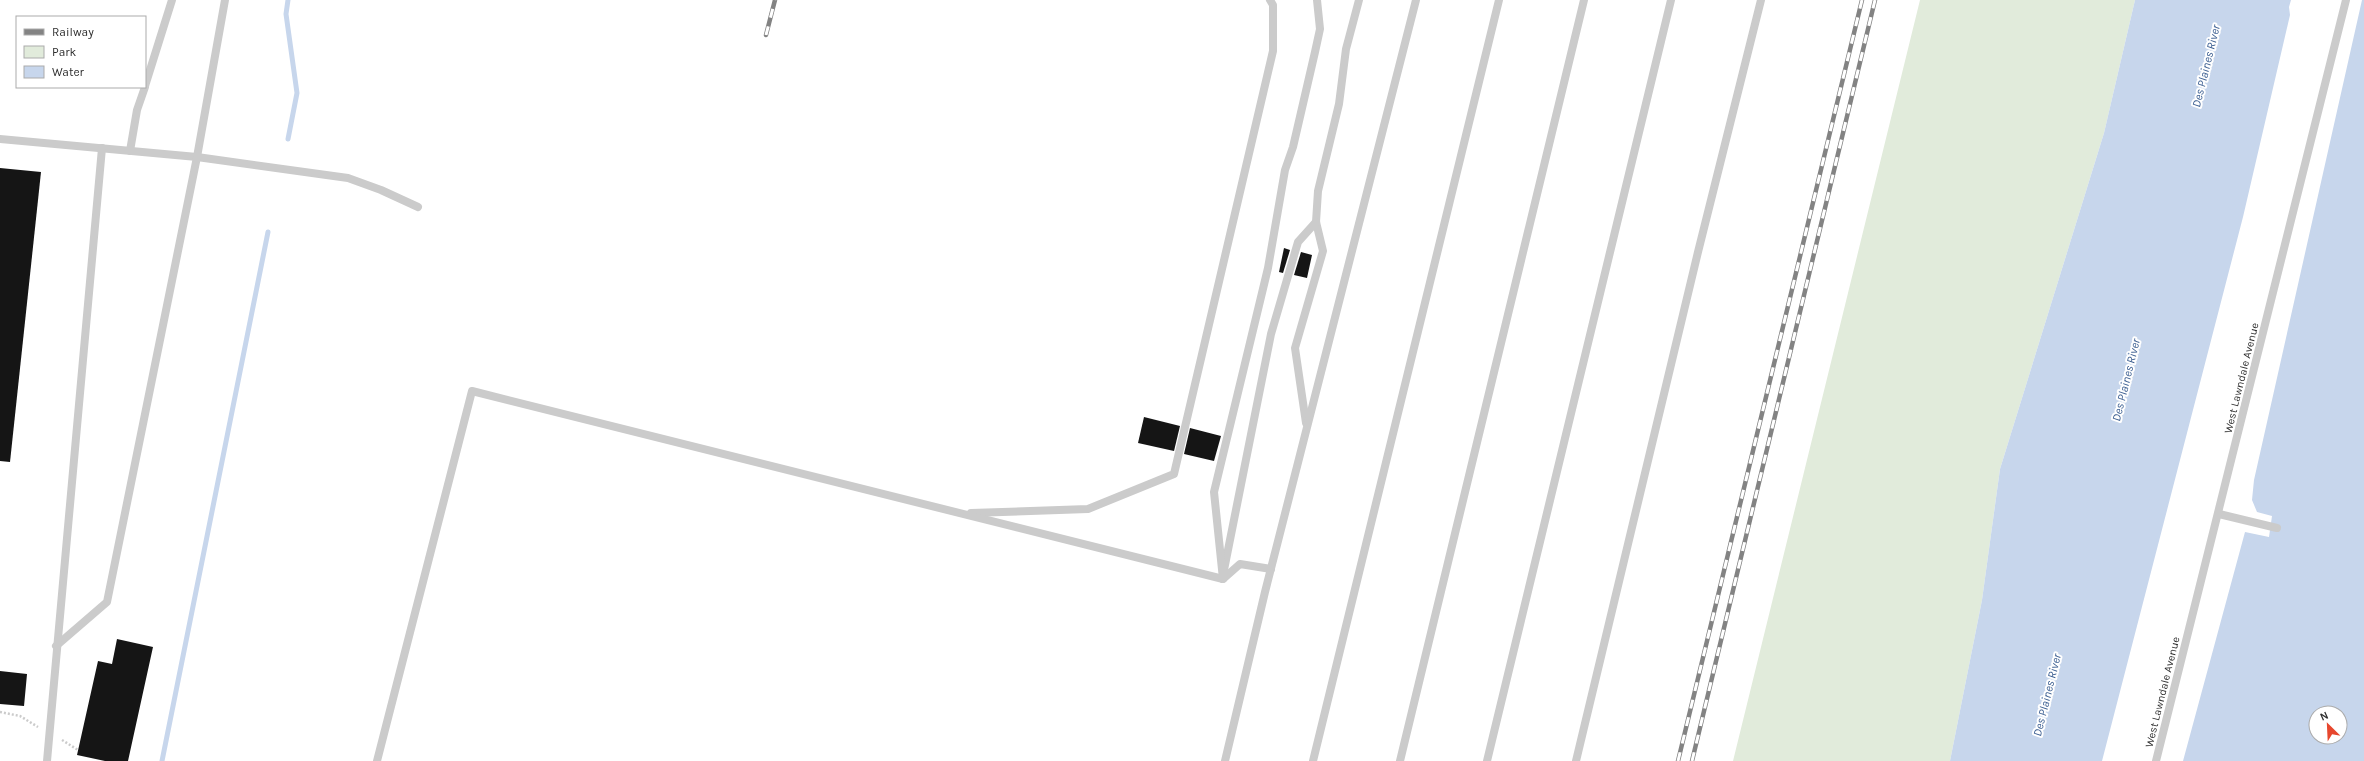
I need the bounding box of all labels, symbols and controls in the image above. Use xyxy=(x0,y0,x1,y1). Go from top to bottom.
legend xyxy=(16,16,146,88)
water label: Des Plaines River xyxy=(2189,22,2223,109)
text: Railway xyxy=(52,25,94,39)
text: Park xyxy=(52,45,77,59)
text: Water xyxy=(52,65,85,79)
street label: West Lawndale Avenue xyxy=(2221,321,2262,435)
water label: Des Plaines River xyxy=(2109,336,2143,423)
street label: West Lawndale Avenue xyxy=(2142,635,2183,749)
water label: Des Plaines River xyxy=(2030,651,2064,738)
north arrow xyxy=(2308,705,2348,745)
text: N xyxy=(2318,709,2330,724)

